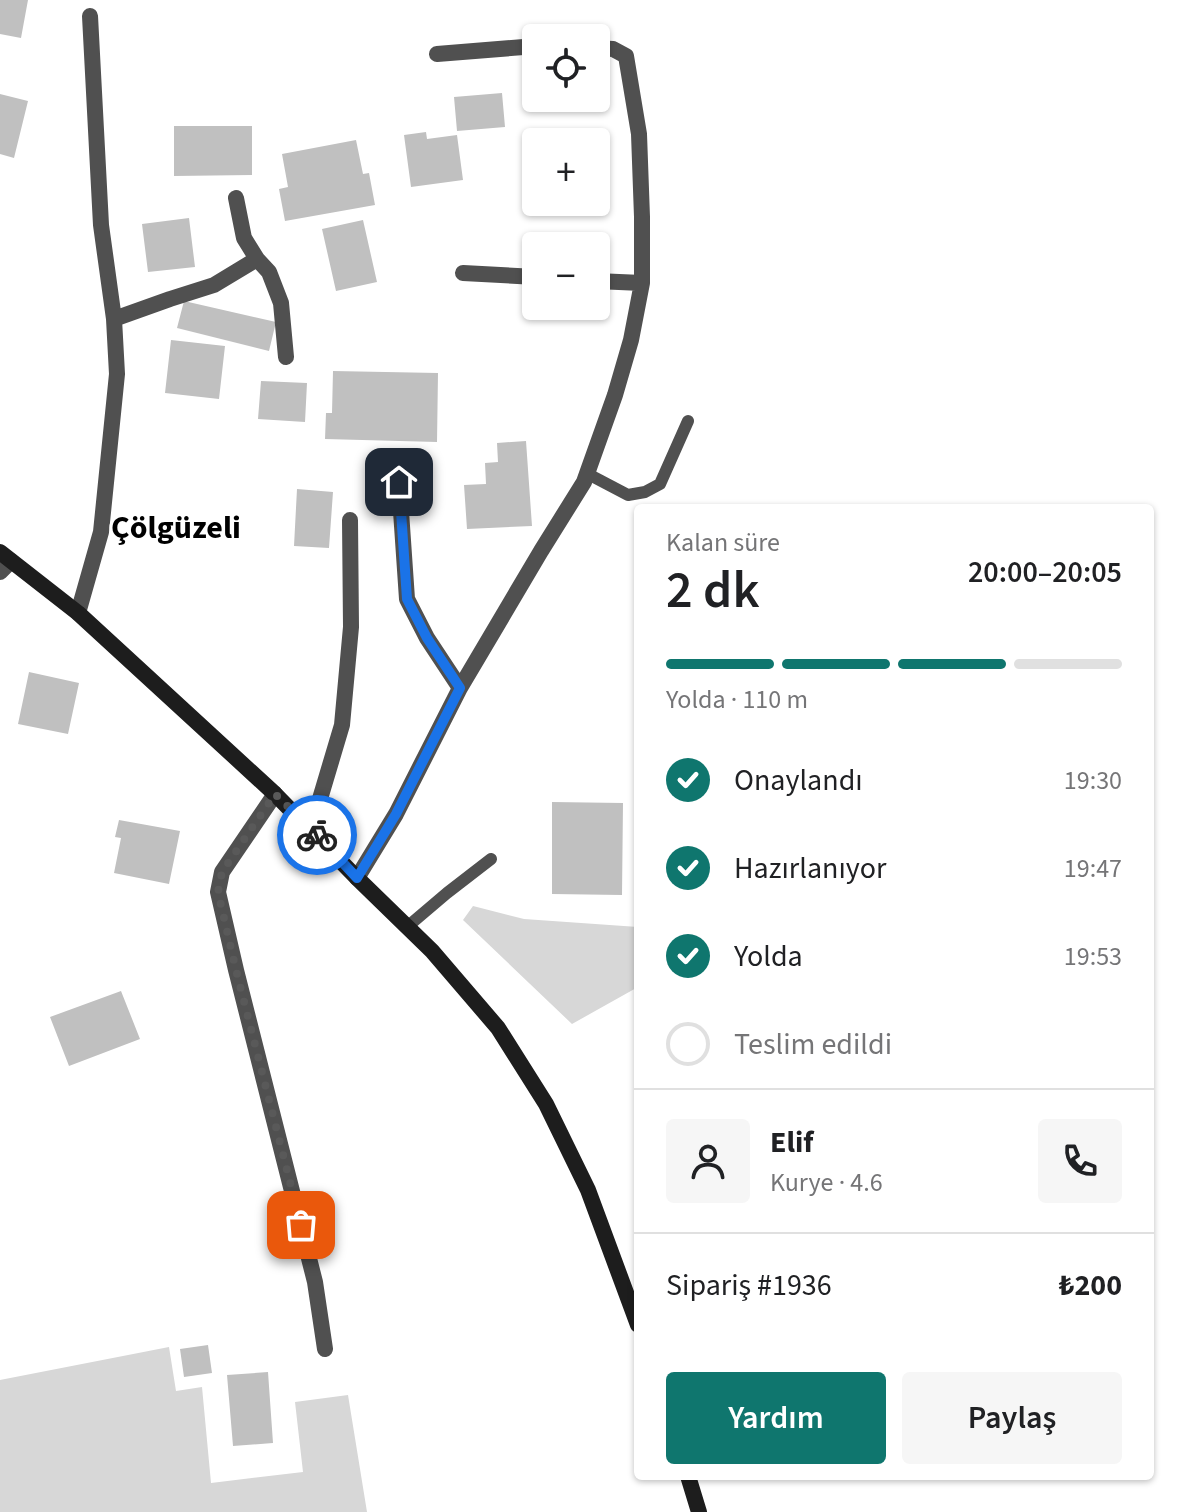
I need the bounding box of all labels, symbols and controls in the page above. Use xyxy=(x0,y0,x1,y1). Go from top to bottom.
map controls xyxy=(522,24,610,320)
button: locate xyxy=(522,24,610,112)
button: + xyxy=(522,128,610,216)
button: − xyxy=(522,232,610,320)
pin xyxy=(365,448,433,516)
icon: home xyxy=(377,460,421,504)
district label: Çölgüzeli xyxy=(111,505,241,551)
text: Kalan süre xyxy=(666,524,780,561)
text: 20:00–20:05 xyxy=(968,551,1122,594)
text: 2 dk xyxy=(666,554,760,628)
text: Yolda · 110 m xyxy=(666,681,808,718)
icon: check xyxy=(666,758,710,802)
text: Onaylandı xyxy=(734,759,863,802)
text: 19:30 xyxy=(1064,762,1122,799)
courier xyxy=(277,795,357,875)
icon: bike xyxy=(295,813,339,857)
icon: check xyxy=(666,846,710,890)
text: Hazırlanıyor xyxy=(734,847,886,890)
text: 19:47 xyxy=(1064,850,1122,887)
icon: check xyxy=(666,934,710,978)
text: Yolda xyxy=(734,935,803,978)
text: 19:53 xyxy=(1064,938,1122,975)
text: Teslim edildi xyxy=(734,1023,892,1066)
button: person xyxy=(666,1119,750,1203)
button: phone xyxy=(1038,1119,1122,1203)
text: Elif xyxy=(770,1121,814,1164)
text: Kurye · 4.6 xyxy=(770,1164,883,1201)
pin xyxy=(267,1191,335,1259)
icon: bag xyxy=(279,1203,323,1247)
text: Sipariş #1936 xyxy=(666,1264,832,1307)
text: ₺200 xyxy=(1059,1264,1122,1307)
button: Yardım xyxy=(666,1372,886,1464)
button: Paylaş xyxy=(902,1372,1122,1464)

